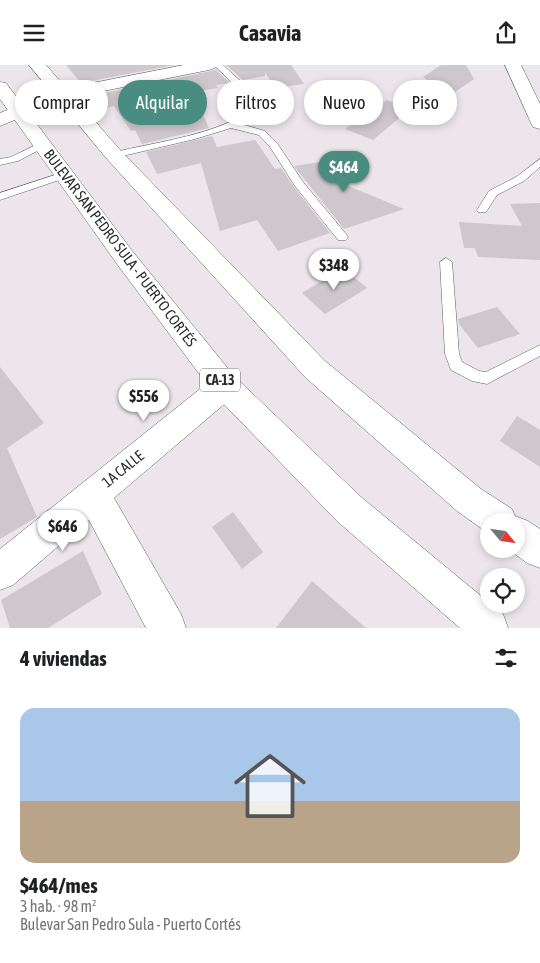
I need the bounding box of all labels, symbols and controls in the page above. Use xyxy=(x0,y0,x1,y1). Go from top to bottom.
icon: menu xyxy=(20,19,48,47)
icon: share xyxy=(492,19,520,47)
text: Casavia xyxy=(239,20,301,46)
chip: Comprar xyxy=(15,80,108,125)
chip: Alquilar xyxy=(118,80,207,125)
chip: Filtros xyxy=(217,80,294,125)
chip: Nuevo xyxy=(304,80,383,125)
chip: Piso xyxy=(393,80,457,125)
street label: BULEVAR SAN PEDRO SULA - PUERTO CORTÉS xyxy=(41,146,200,350)
pin: $464 xyxy=(314,151,374,193)
text: $464 xyxy=(329,158,359,176)
pin: $348 xyxy=(304,249,364,291)
text: $348 xyxy=(319,256,349,274)
road number: CA-13 xyxy=(200,369,240,391)
pin: $556 xyxy=(114,379,174,422)
text: $556 xyxy=(129,387,159,405)
street label: 1A CALLE xyxy=(98,446,147,490)
pin: $646 xyxy=(33,509,93,552)
north arrow xyxy=(480,513,525,557)
map controls xyxy=(480,513,525,613)
text: $646 xyxy=(48,517,78,535)
button: locate xyxy=(480,568,525,613)
icon: filters xyxy=(492,644,520,672)
text: 4 viviendas xyxy=(20,646,107,670)
icon: home xyxy=(225,741,315,831)
text: $464/mes xyxy=(20,873,98,897)
text: 3 hab. · 98 m² xyxy=(20,897,96,915)
text: Bulevar San Pedro Sula - Puerto Cortés xyxy=(20,915,241,933)

